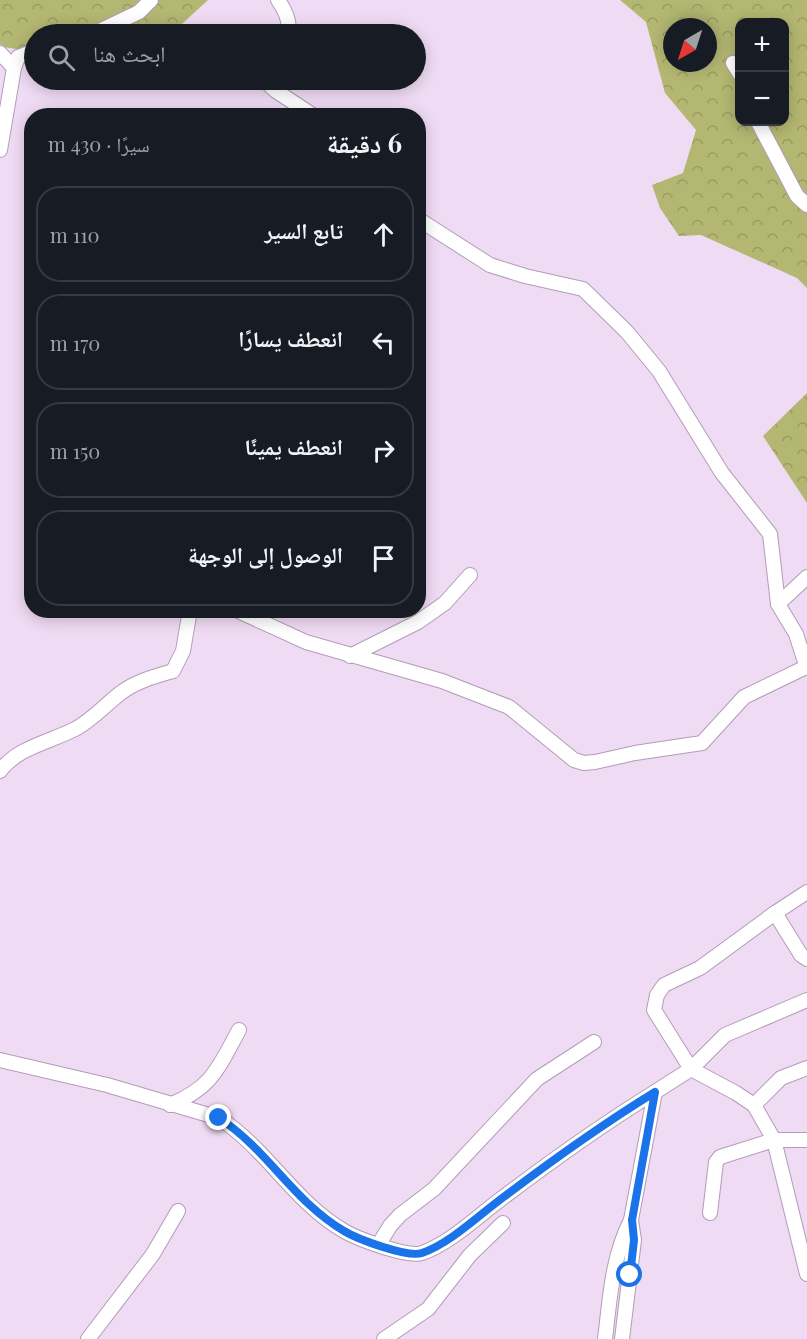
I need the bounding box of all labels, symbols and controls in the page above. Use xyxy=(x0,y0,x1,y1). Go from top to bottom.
north arrow xyxy=(663,18,717,72)
map controls xyxy=(735,18,789,126)
button: + xyxy=(735,18,789,72)
search box xyxy=(24,24,426,90)
text: ابحث هنا xyxy=(93,38,166,68)
icon: search xyxy=(45,41,78,74)
button: − xyxy=(735,72,789,126)
text: 6 دقيقة xyxy=(327,125,402,160)
text: سيرًا · 430 m xyxy=(48,130,150,157)
text: تابع السير xyxy=(264,215,343,245)
icon: ahead xyxy=(367,218,400,251)
text: 110 m xyxy=(50,221,100,248)
text: انعطف يسارًا xyxy=(238,323,343,353)
icon: left xyxy=(367,326,400,359)
text: 170 m xyxy=(50,329,100,356)
text: انعطف يمينًا xyxy=(245,431,343,461)
icon: right xyxy=(367,434,400,467)
text: 150 m xyxy=(50,437,100,464)
text: الوصول إلى الوجهة xyxy=(188,539,343,569)
icon: arrive xyxy=(367,542,400,575)
route end xyxy=(205,1104,231,1130)
route start xyxy=(616,1261,642,1287)

